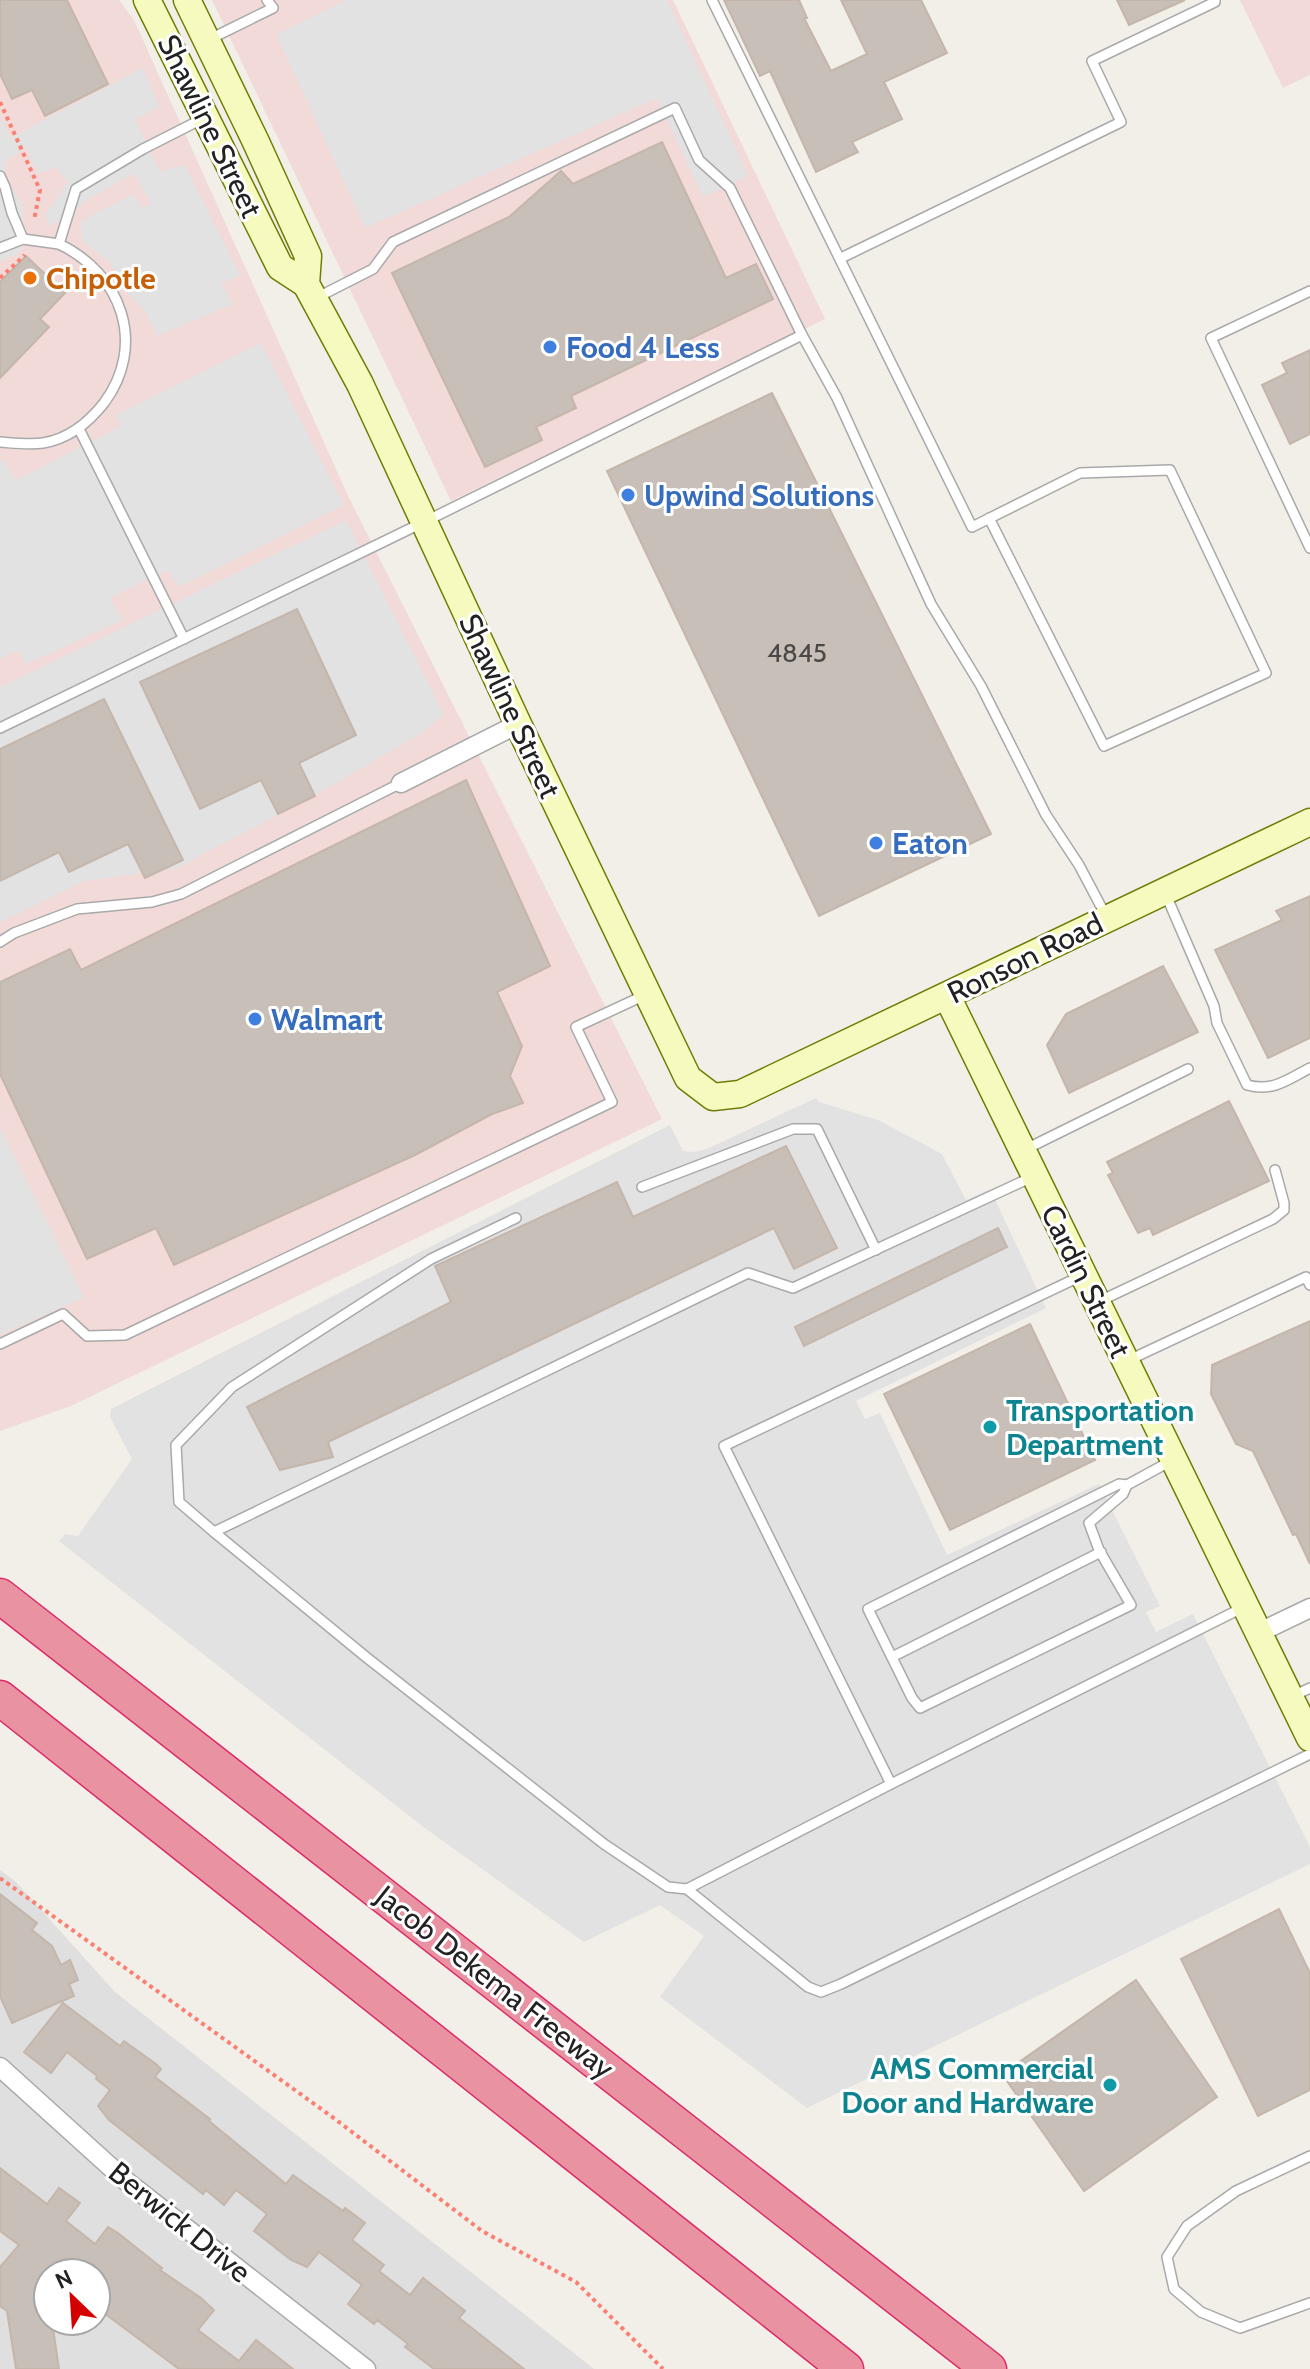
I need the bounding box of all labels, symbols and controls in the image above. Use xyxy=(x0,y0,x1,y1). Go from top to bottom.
street label: Shawline Street xyxy=(150,29,270,223)
place label: Chipotle xyxy=(46,260,156,297)
marker: Chipotle xyxy=(21,269,39,287)
place label: Food 4 Less xyxy=(566,329,720,366)
marker: Food 4 Less xyxy=(541,338,559,356)
place label: Upwind Solutions xyxy=(644,477,874,514)
marker: Upwind Solutions xyxy=(619,486,637,504)
street label: Shawline Street xyxy=(451,608,569,804)
house number: 4845 xyxy=(767,637,827,669)
place label: Eaton xyxy=(892,825,968,862)
marker: Eaton xyxy=(867,834,885,852)
street label: Ronson Road xyxy=(941,904,1109,1012)
place label: Walmart xyxy=(271,1001,383,1038)
marker: Walmart xyxy=(246,1010,264,1028)
street label: Cardin Street xyxy=(1033,1198,1139,1364)
place label: Transportation Department xyxy=(1006,1392,1194,1463)
marker: Transportation Department xyxy=(981,1418,999,1436)
street label: Jacob Dekema Freeway xyxy=(368,1877,622,2087)
place label: AMS Commercial Door and Hardware xyxy=(841,2050,1094,2121)
marker: AMS Commercial Door and Hardware xyxy=(1101,2076,1119,2094)
street label: Berwick Drive xyxy=(102,2154,258,2290)
north arrow xyxy=(32,2257,112,2337)
text: N xyxy=(51,2264,77,2295)

